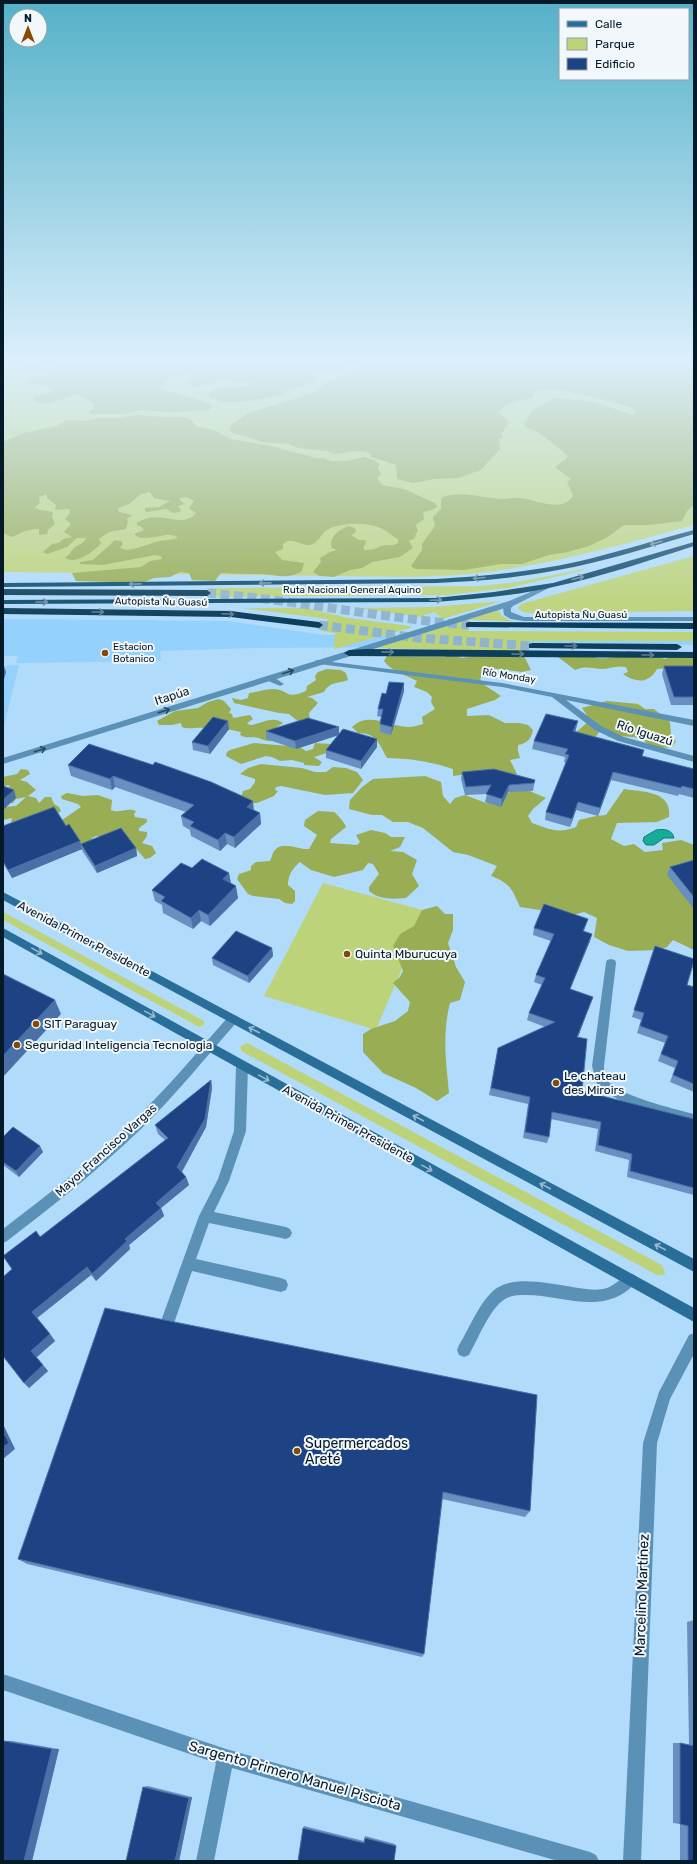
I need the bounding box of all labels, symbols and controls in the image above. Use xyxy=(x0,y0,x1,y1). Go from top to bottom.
north arrow xyxy=(8,8,48,48)
legend xyxy=(559,8,689,80)
text: N xyxy=(24,12,32,25)
text: Calle xyxy=(595,17,622,31)
text: Parque xyxy=(595,37,635,51)
text: Edificio xyxy=(595,57,635,71)
one-way arrow xyxy=(650,540,663,547)
one-way arrow xyxy=(572,574,585,581)
one-way arrow xyxy=(472,575,485,582)
one-way arrow xyxy=(259,579,272,587)
one-way arrow xyxy=(129,580,142,588)
street label: Ruta Nacional General Aquino xyxy=(283,584,421,596)
street label: Autopista Ñu Guasú xyxy=(115,595,207,609)
one-way arrow xyxy=(429,596,442,603)
one-way arrow xyxy=(35,598,48,606)
one-way arrow xyxy=(91,608,104,616)
street label: Autopista Ñu Guasú xyxy=(535,609,627,621)
one-way arrow xyxy=(221,610,234,618)
place label: Estacion Botanico xyxy=(113,641,155,665)
one-way arrow xyxy=(564,642,577,650)
marker: Estacion Botanico xyxy=(100,648,110,658)
one-way arrow xyxy=(381,648,394,656)
one-way arrow xyxy=(511,650,524,658)
one-way arrow xyxy=(641,651,654,659)
street label: Río Monday xyxy=(482,666,537,686)
one-way arrow xyxy=(282,668,295,675)
street label: Itapúa xyxy=(153,684,191,708)
one-way arrow xyxy=(158,707,171,714)
street label: Río Iguazú xyxy=(615,717,675,749)
one-way arrow xyxy=(34,746,47,753)
street label: Avenida Primer Presidente xyxy=(15,898,153,980)
one-way arrow xyxy=(31,947,43,955)
place label: Quinta Mburucuya xyxy=(355,947,457,961)
marker: Quinta Mburucuya xyxy=(342,949,352,959)
one-way arrow xyxy=(144,1011,156,1019)
place label: SIT Paraguay xyxy=(44,1017,117,1031)
marker: SIT Paraguay xyxy=(31,1019,41,1029)
one-way arrow xyxy=(248,1026,260,1034)
place label: Seguridad Inteligencia Tecnologia xyxy=(25,1038,212,1052)
marker: Seguridad Inteligencia Tecnologia xyxy=(12,1040,22,1050)
place label: Le chateau des Miroirs xyxy=(564,1069,626,1097)
one-way arrow xyxy=(258,1074,270,1082)
marker: Le chateau des Miroirs xyxy=(551,1078,561,1088)
street label: Avenida Primer Presidente xyxy=(280,1082,416,1166)
street label: Mayor Francisco Vargas xyxy=(52,1101,160,1199)
one-way arrow xyxy=(412,1114,424,1121)
one-way arrow xyxy=(421,1164,433,1172)
one-way arrow xyxy=(539,1182,551,1189)
one-way arrow xyxy=(654,1243,666,1251)
place label: Supermercados Areté xyxy=(305,1435,408,1468)
marker: Supermercados Areté xyxy=(292,1446,302,1456)
street label: Marcelino Martínez xyxy=(631,1533,653,1657)
street label: Sargento Primero Manuel Pisciota xyxy=(187,1738,403,1814)

